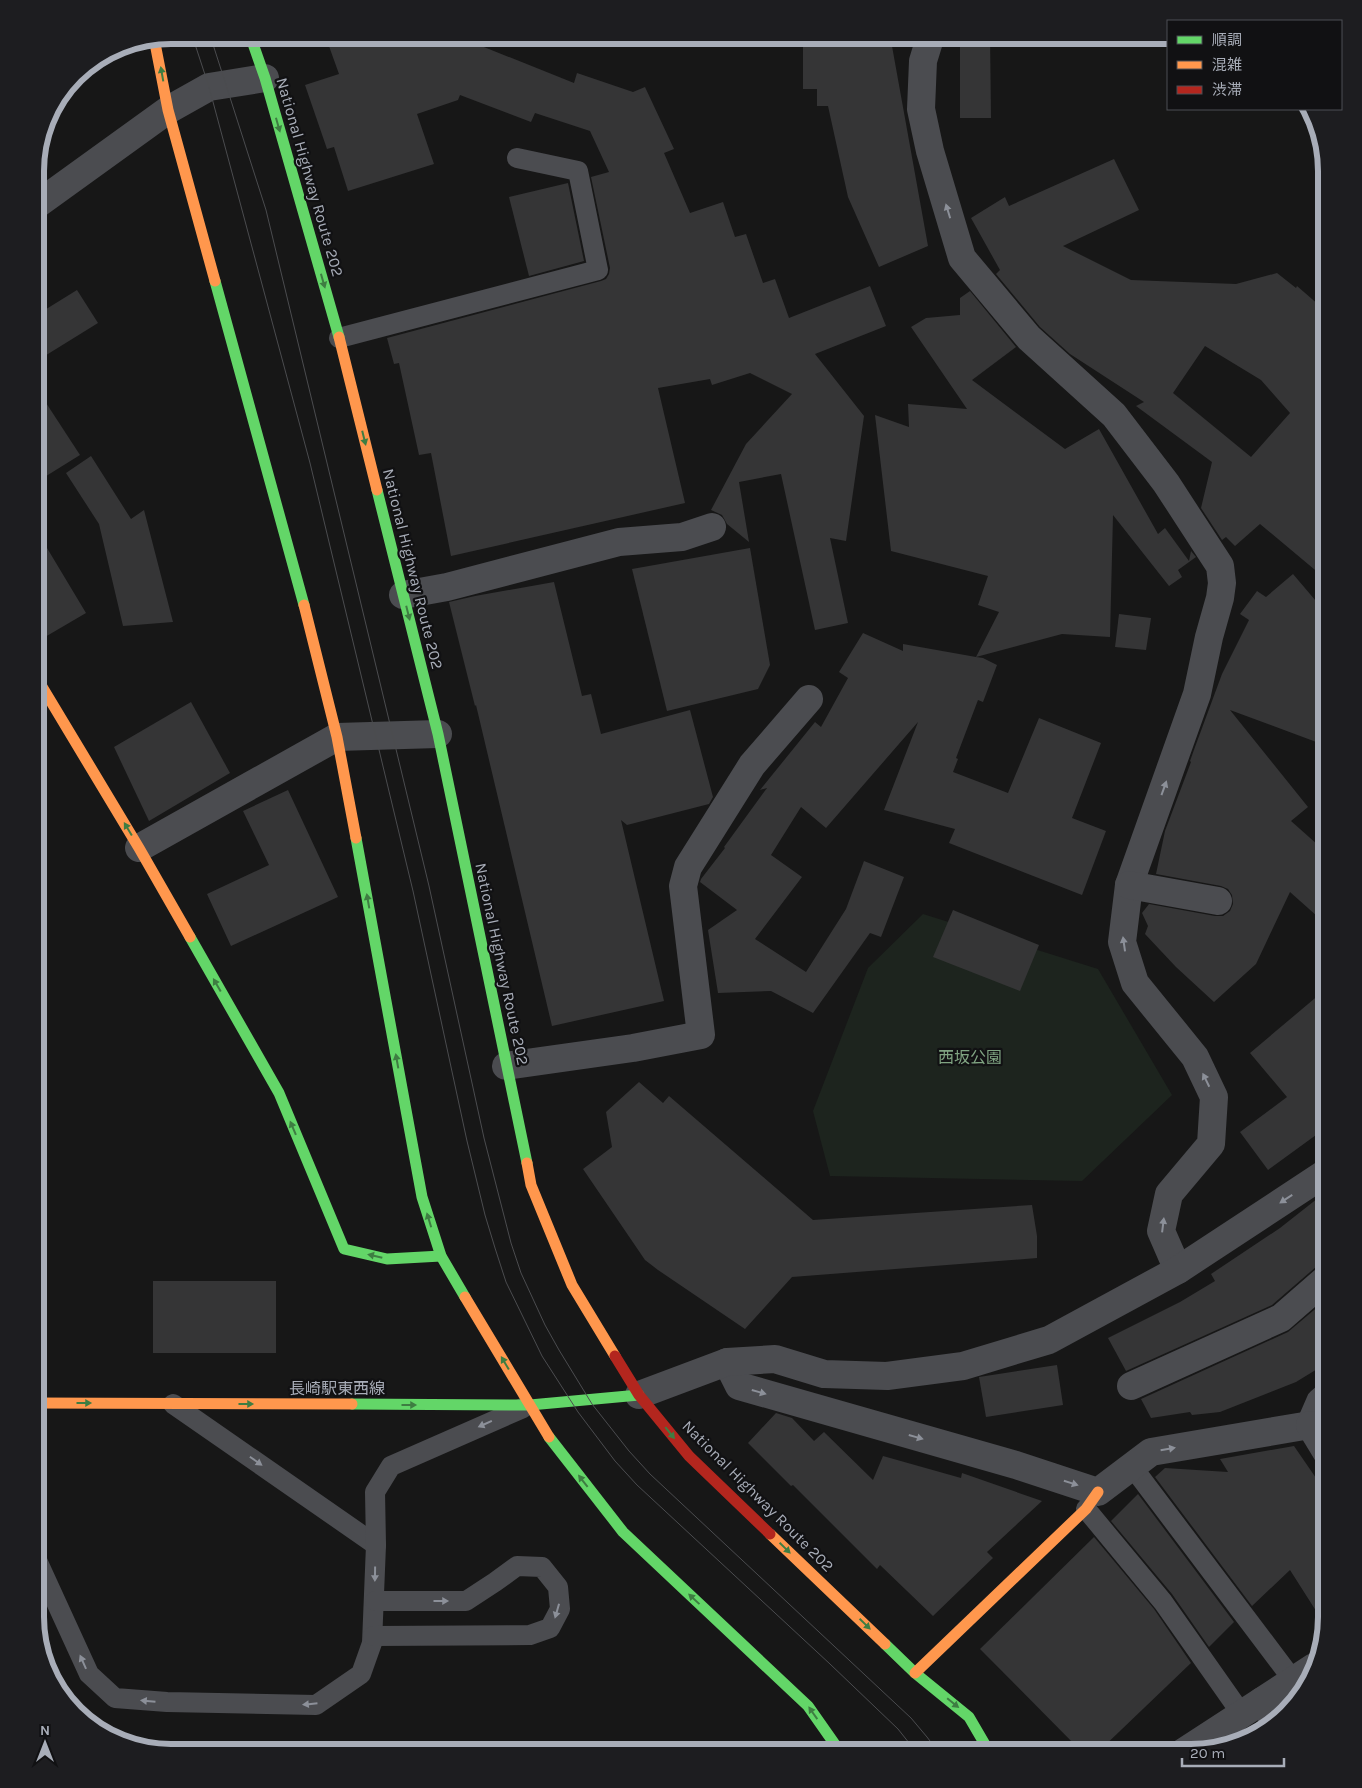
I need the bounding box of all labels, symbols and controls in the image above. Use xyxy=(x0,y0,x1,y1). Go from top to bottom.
legend xyxy=(1167,20,1342,110)
text: 順調 xyxy=(1212,31,1242,49)
text: 混雑 xyxy=(1212,56,1242,74)
one-way arrow xyxy=(157,65,165,81)
street label: National Highway Route 202 xyxy=(272,75,348,279)
text: 渋滞 xyxy=(1212,81,1242,99)
one-way arrow xyxy=(275,117,283,132)
one-way arrow xyxy=(944,203,952,218)
one-way arrow xyxy=(319,273,327,288)
one-way arrow xyxy=(360,431,368,446)
street label: National Highway Route 202 xyxy=(379,467,447,671)
one-way arrow xyxy=(404,605,412,620)
one-way arrow xyxy=(1160,780,1168,795)
one-way arrow xyxy=(123,822,132,835)
street label: National Highway Route 202 xyxy=(471,861,533,1067)
one-way arrow xyxy=(363,892,371,908)
one-way arrow xyxy=(1120,935,1128,951)
one-way arrow xyxy=(213,978,221,993)
park label: 西坂公園 xyxy=(938,1048,1002,1067)
one-way arrow xyxy=(393,1052,401,1068)
one-way arrow xyxy=(1202,1073,1210,1088)
one-way arrow xyxy=(289,1121,297,1135)
one-way arrow xyxy=(1280,1194,1293,1204)
one-way arrow xyxy=(425,1212,433,1227)
one-way arrow xyxy=(1159,1216,1167,1232)
one-way arrow xyxy=(367,1252,382,1260)
one-way arrow xyxy=(500,1356,509,1369)
street label: 長崎駅東西線 xyxy=(289,1379,385,1398)
one-way arrow xyxy=(752,1389,767,1397)
one-way arrow xyxy=(76,1399,92,1407)
one-way arrow xyxy=(239,1400,255,1408)
one-way arrow xyxy=(401,1401,417,1409)
street label: National Highway Route 202 xyxy=(678,1416,838,1576)
one-way arrow xyxy=(478,1421,492,1429)
one-way arrow xyxy=(665,1426,676,1439)
one-way arrow xyxy=(908,1433,923,1441)
one-way arrow xyxy=(1160,1444,1176,1452)
one-way arrow xyxy=(250,1456,263,1466)
one-way arrow xyxy=(577,1475,588,1488)
one-way arrow xyxy=(1064,1480,1079,1487)
one-way arrow xyxy=(779,1541,791,1553)
one-way arrow xyxy=(371,1566,379,1582)
one-way arrow xyxy=(688,1593,700,1605)
one-way arrow xyxy=(433,1597,449,1605)
one-way arrow xyxy=(553,1603,561,1619)
one-way arrow xyxy=(858,1618,870,1630)
one-way arrow xyxy=(79,1655,87,1669)
one-way arrow xyxy=(140,1697,156,1705)
one-way arrow xyxy=(946,1698,959,1709)
one-way arrow xyxy=(302,1700,318,1708)
one-way arrow xyxy=(808,1706,818,1720)
north arrow xyxy=(20,1718,70,1768)
text: N xyxy=(40,1722,50,1739)
scale bar xyxy=(1182,1736,1284,1768)
text: 20 m xyxy=(1190,1744,1225,1762)

